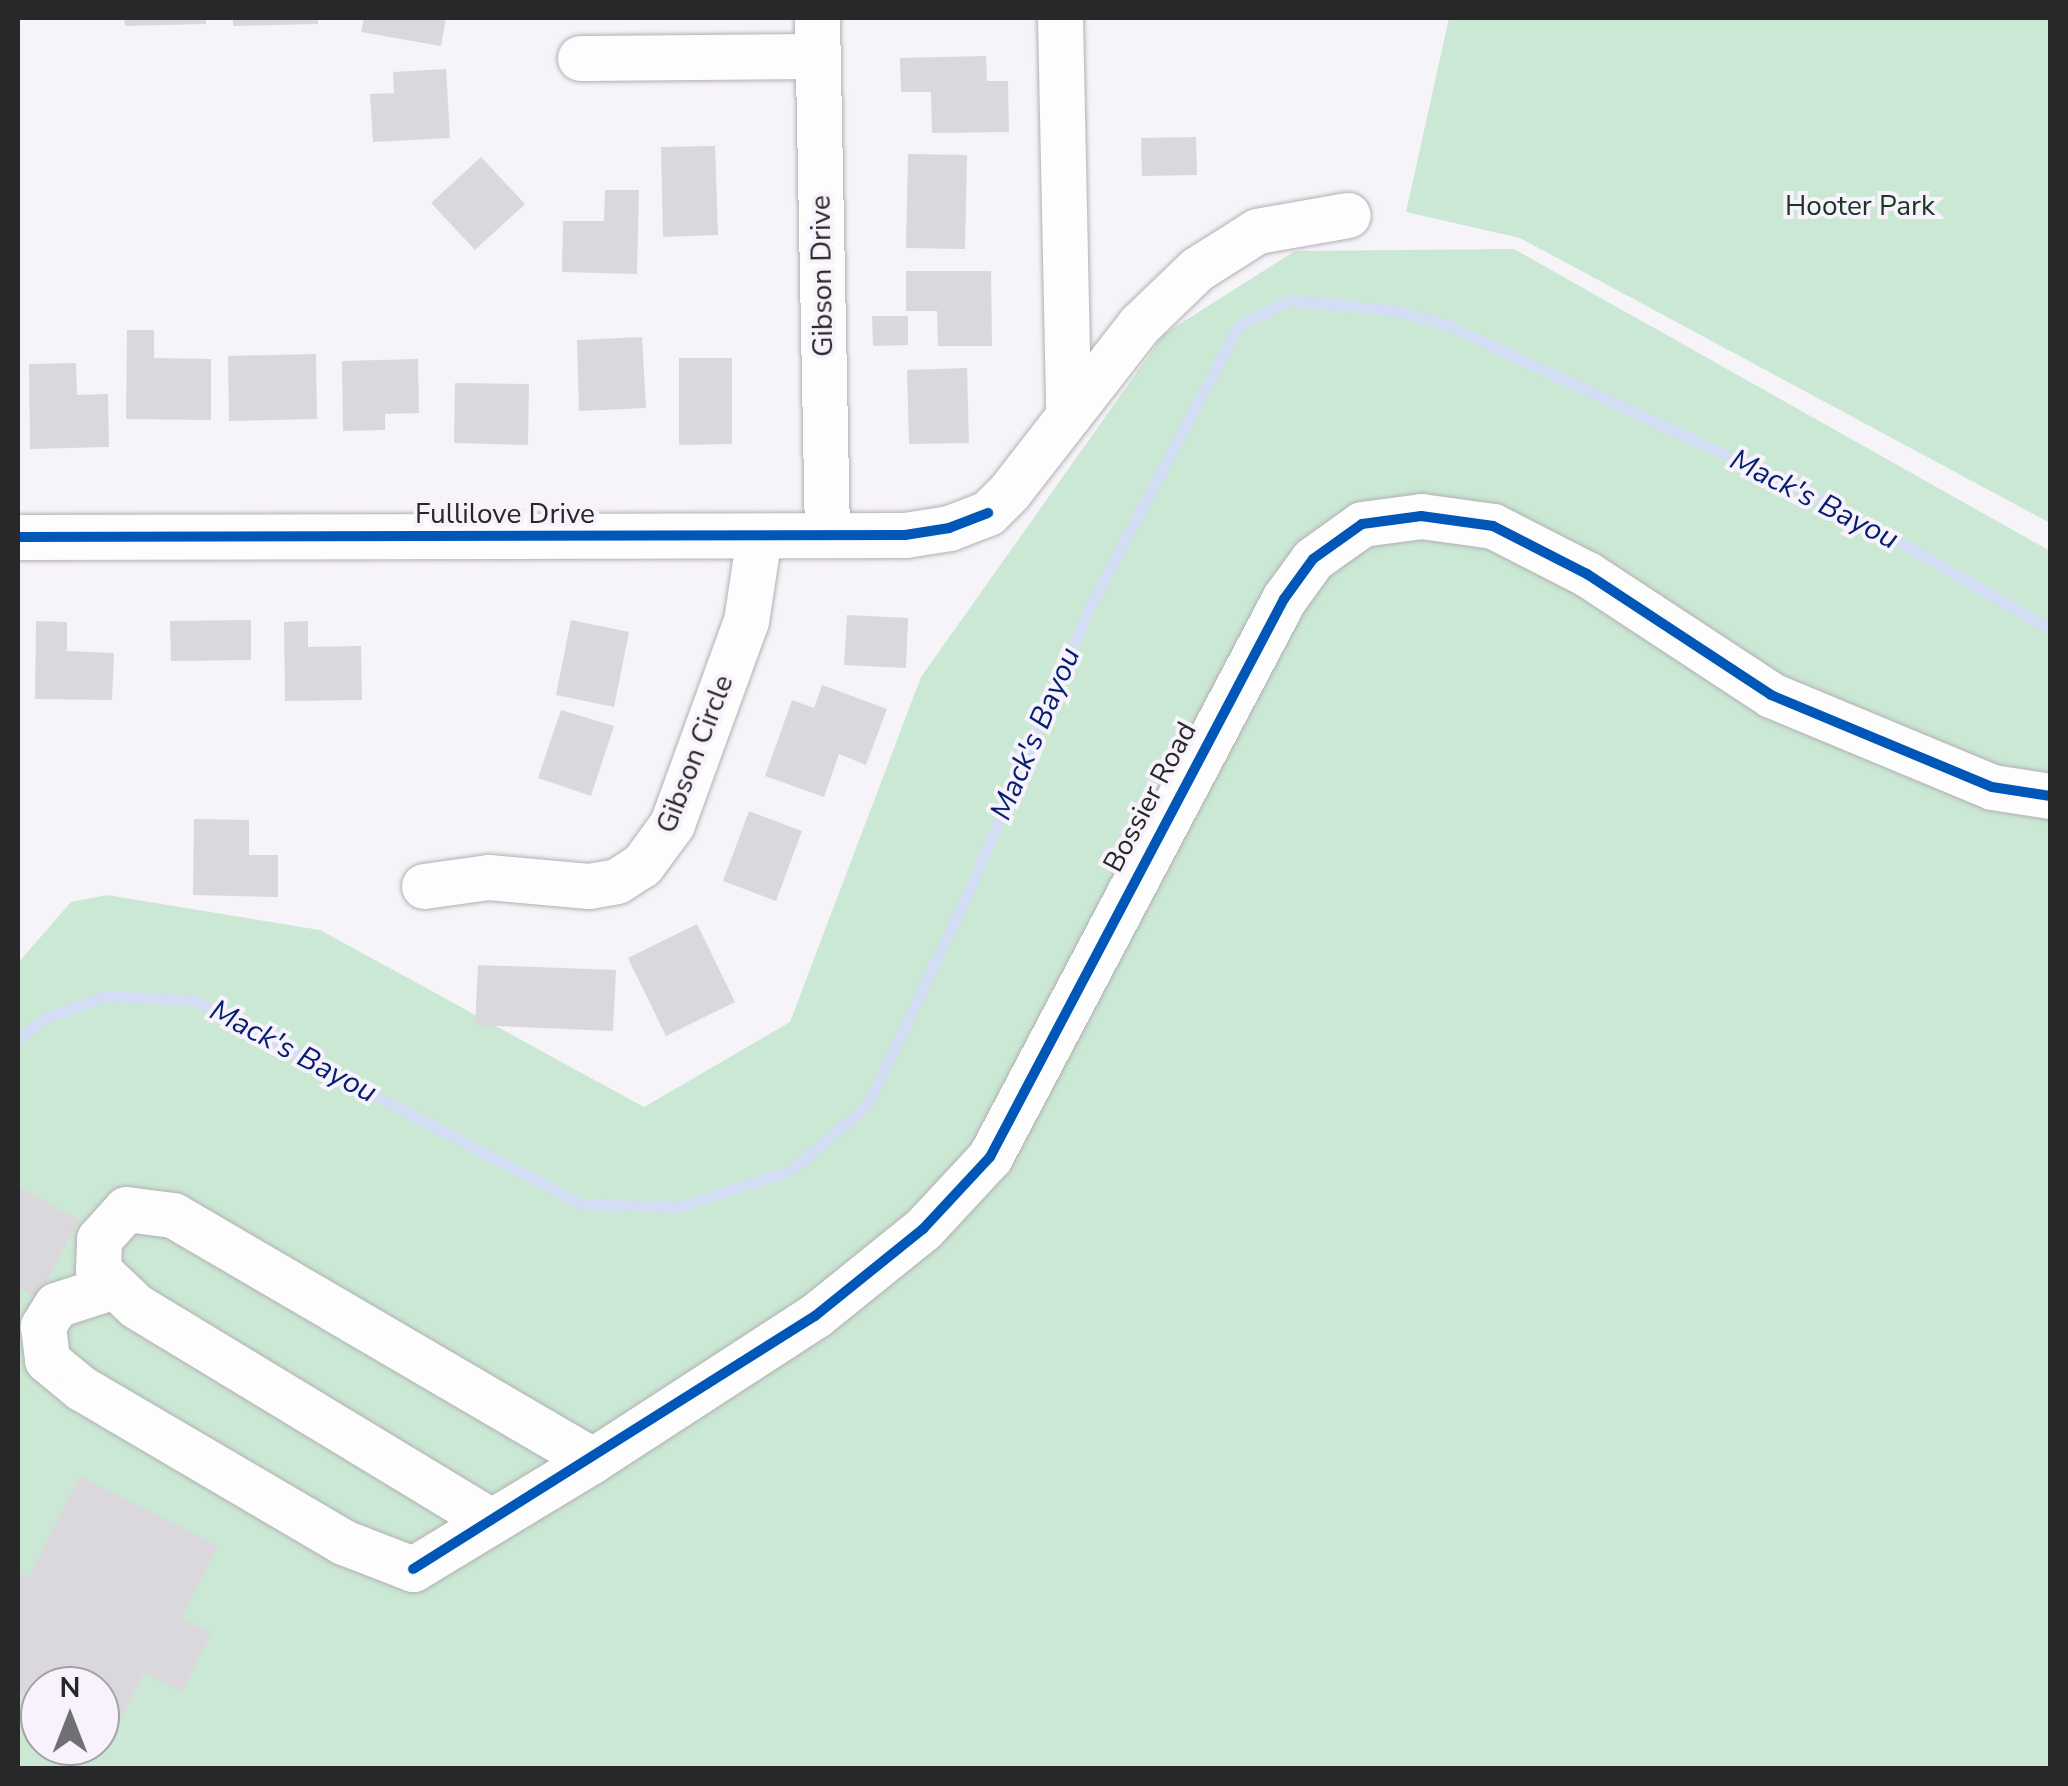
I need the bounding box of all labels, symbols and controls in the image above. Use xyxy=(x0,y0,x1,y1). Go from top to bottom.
park label: Hooter Park xyxy=(1785,189,1935,223)
street label: Gibson Drive xyxy=(804,195,840,357)
water label: Mack's Bayou xyxy=(1724,442,1904,558)
street label: Fullilove Drive xyxy=(415,497,595,531)
water label: Mack's Bayou xyxy=(983,642,1089,826)
street label: Gibson Circle xyxy=(649,670,741,838)
street label: Bossier Road xyxy=(1096,716,1204,878)
water label: Mack's Bayou xyxy=(203,993,383,1111)
north arrow xyxy=(20,1666,120,1766)
text: N xyxy=(60,1669,80,1707)

